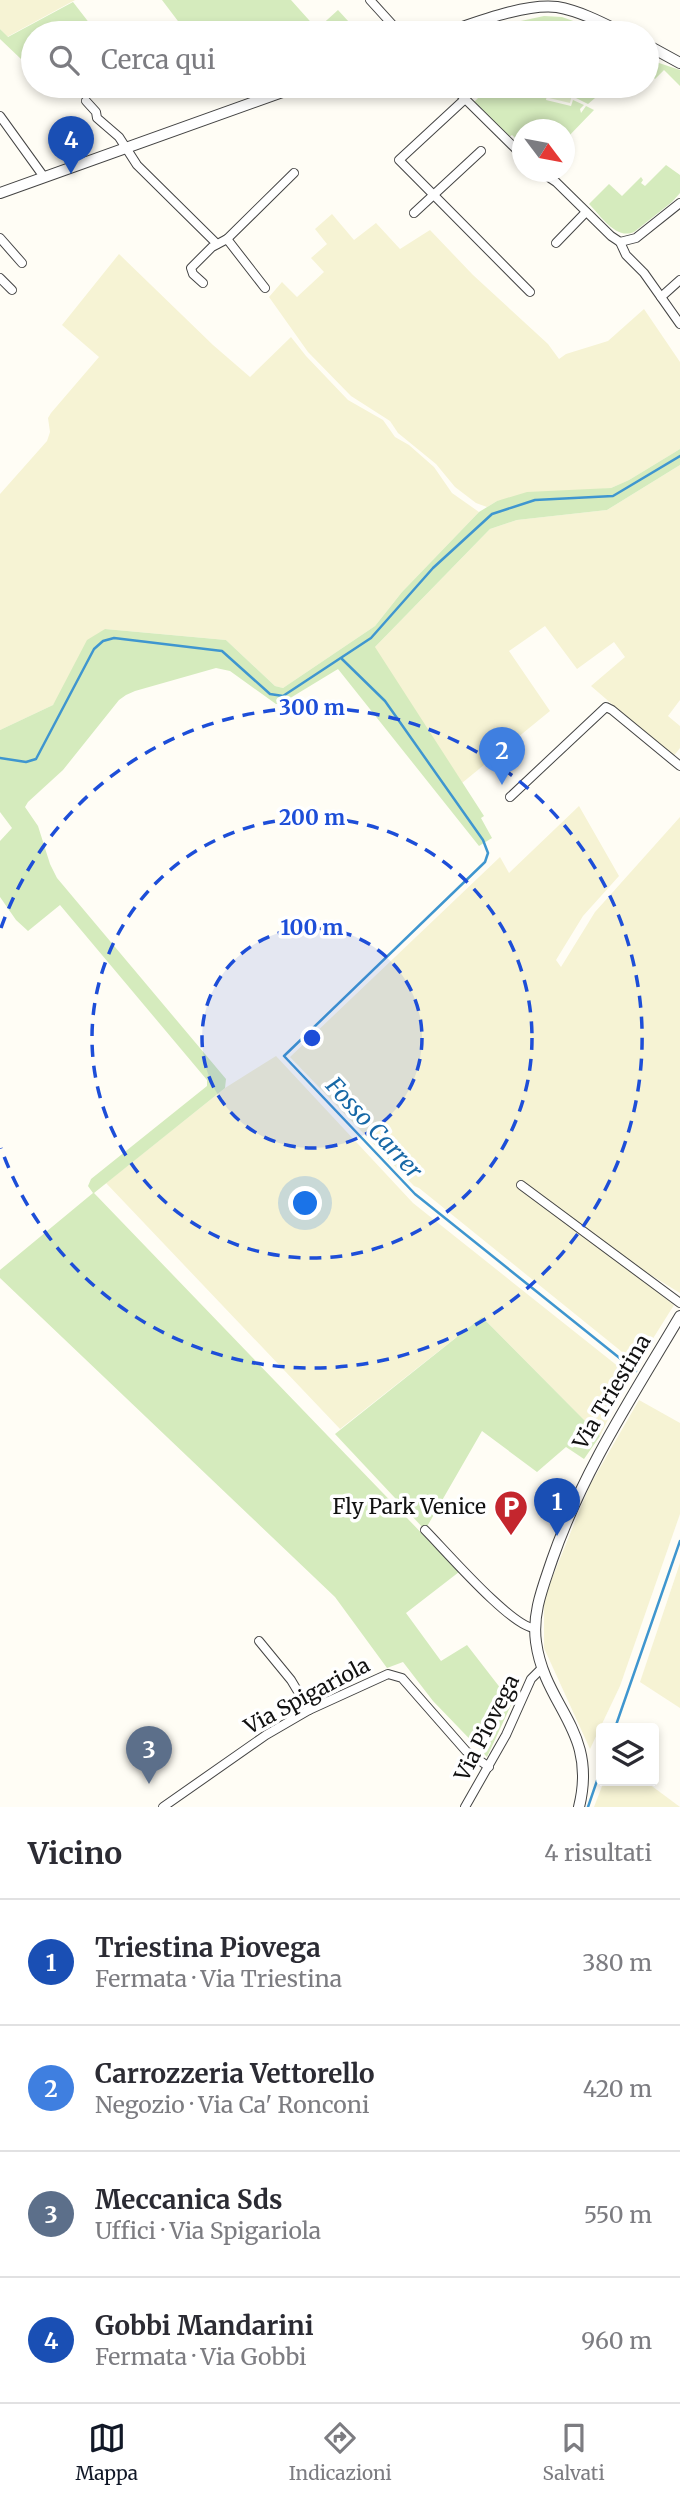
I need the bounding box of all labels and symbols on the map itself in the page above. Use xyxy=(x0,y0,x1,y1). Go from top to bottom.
pin: 4 xyxy=(48,116,94,174)
north arrow xyxy=(512,119,575,182)
text: 300 m xyxy=(279,694,345,721)
pin: 2 xyxy=(479,727,525,785)
text: 200 m xyxy=(279,804,345,831)
text: 100 m xyxy=(281,914,343,941)
centre of rings xyxy=(300,1026,324,1050)
water label: Fosso Carrer xyxy=(319,1070,429,1185)
your location xyxy=(288,1186,322,1220)
street label: Via Triestina xyxy=(566,1329,656,1455)
pin: 1 xyxy=(534,1478,580,1536)
parking icon: Fly Park Venice xyxy=(492,1488,530,1537)
place label: Fly Park Venice xyxy=(332,1493,486,1520)
street label: Via Spigariola xyxy=(238,1651,374,1740)
street label: Via Piovega xyxy=(448,1670,525,1786)
pin: 3 xyxy=(126,1726,172,1784)

